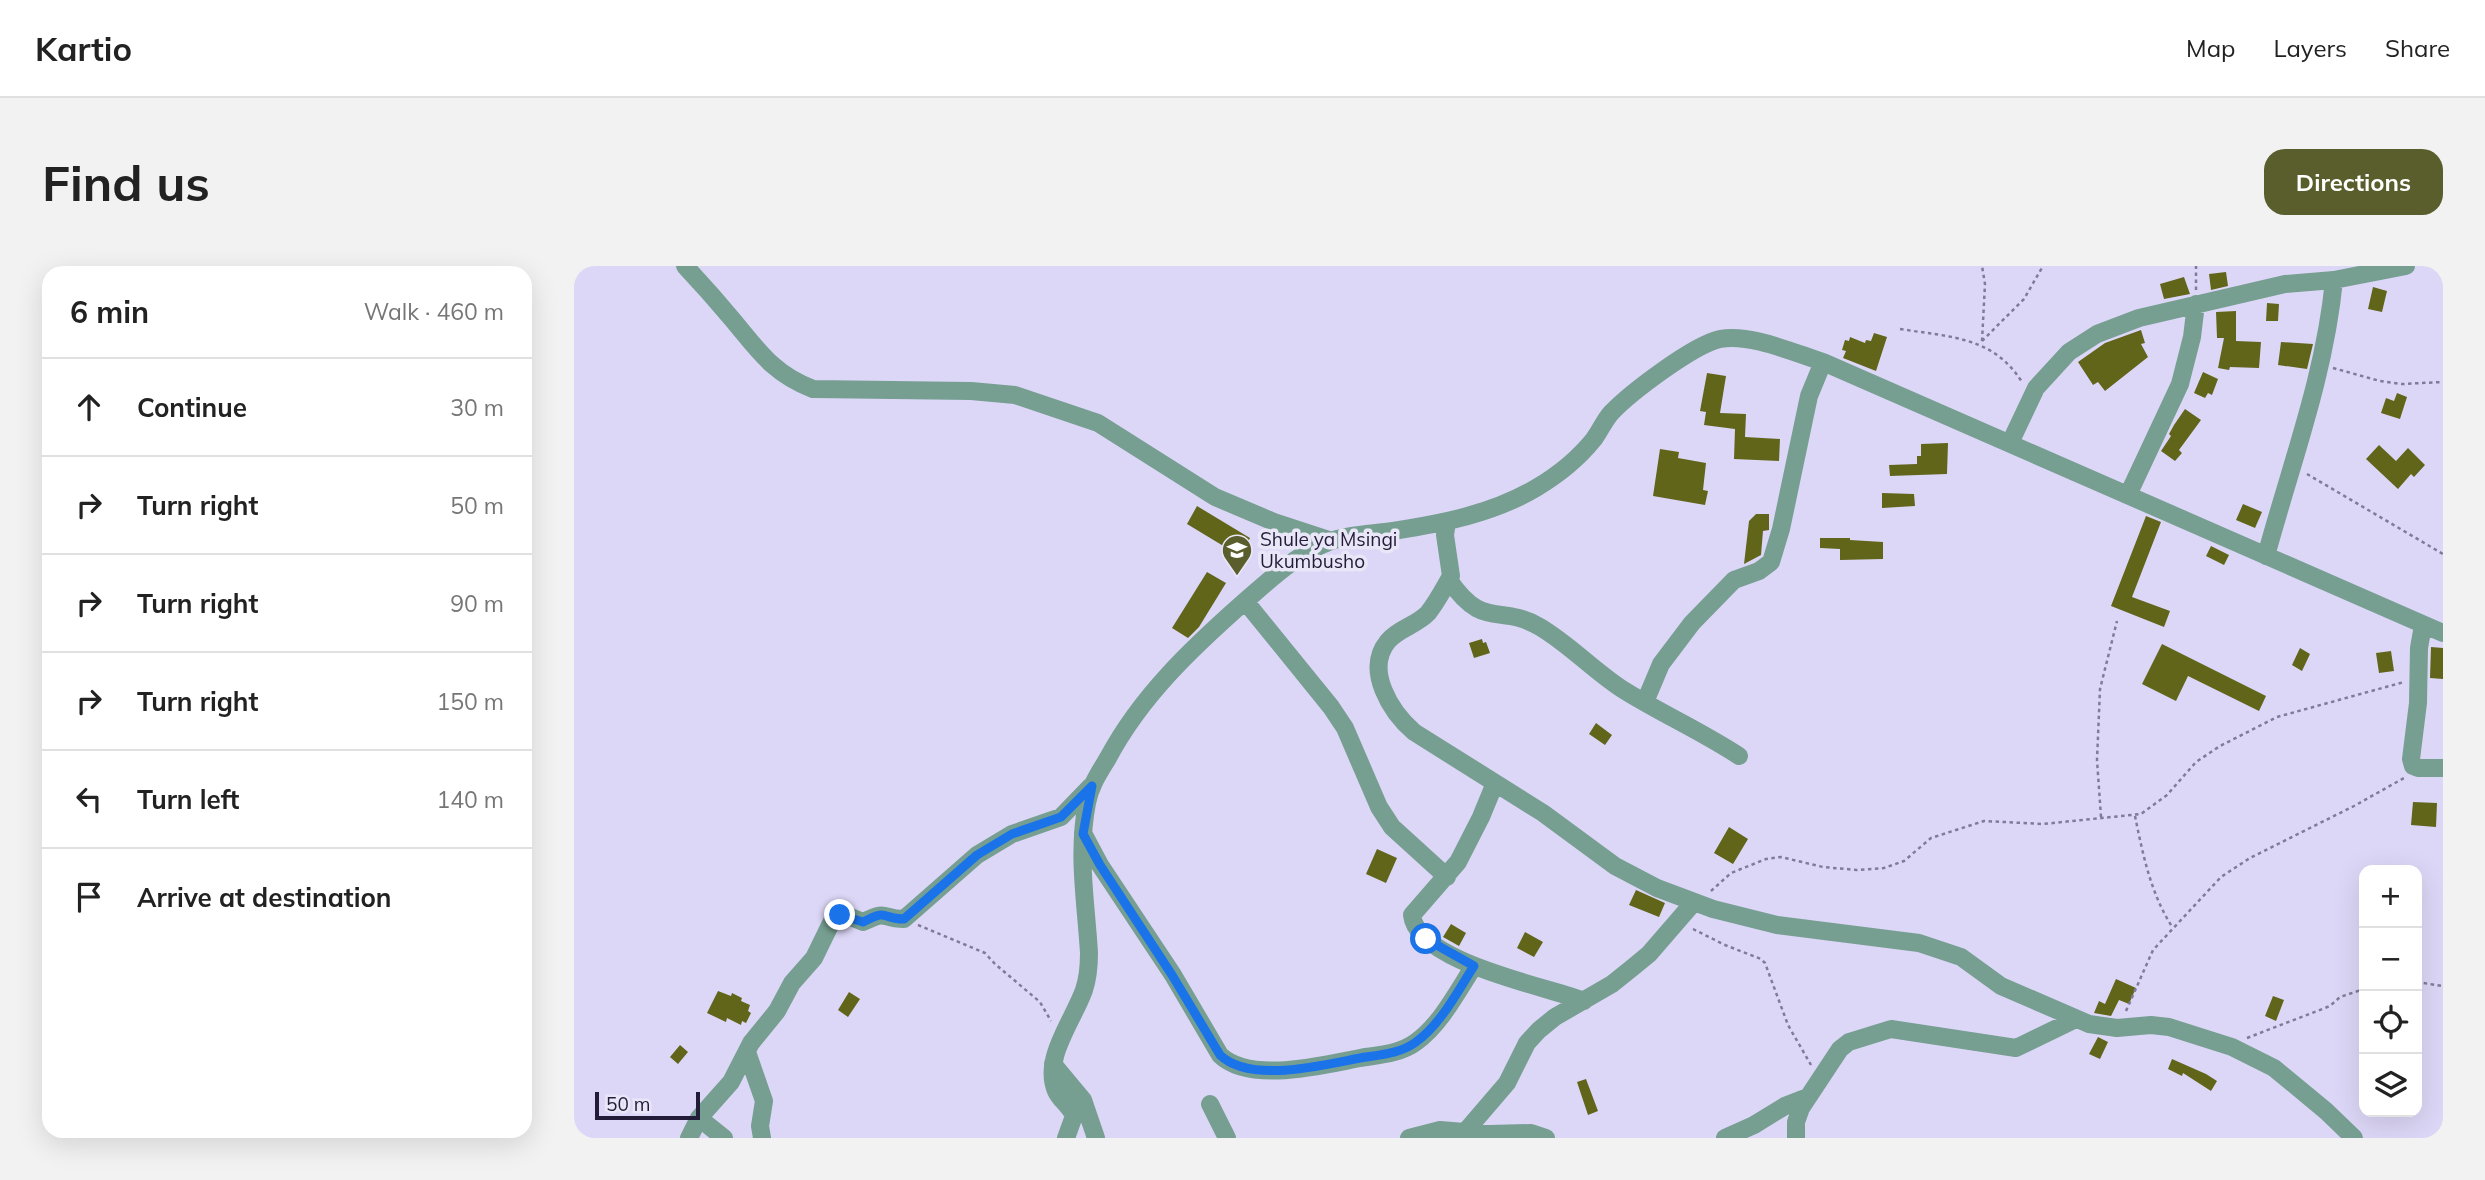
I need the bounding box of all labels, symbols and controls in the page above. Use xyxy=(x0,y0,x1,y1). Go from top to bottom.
text: Kartio xyxy=(35,28,132,69)
text: Map xyxy=(2186,33,2235,63)
text: Layers xyxy=(2273,33,2347,63)
text: Share xyxy=(2385,33,2450,63)
button: Directions xyxy=(2264,149,2443,215)
text: Find us xyxy=(42,152,210,213)
text: 6 min xyxy=(70,293,149,331)
text: Walk · 460 m xyxy=(364,297,504,326)
icon: ahead xyxy=(70,388,108,426)
text: Continue xyxy=(137,391,247,424)
text: 30 m xyxy=(450,393,504,422)
icon: right xyxy=(70,486,108,524)
text: Turn right xyxy=(137,489,258,522)
text: 50 m xyxy=(450,491,504,520)
place label: Shule ya Msingi Ukumbusho xyxy=(1260,527,1397,573)
school or university icon: Shule ya Msingi Ukumbusho xyxy=(1220,533,1254,577)
icon: right xyxy=(70,584,108,622)
text: Turn right xyxy=(137,587,258,620)
text: 90 m xyxy=(450,589,504,618)
icon: right xyxy=(70,682,108,720)
text: Turn right xyxy=(137,685,258,718)
text: 150 m xyxy=(436,687,504,716)
icon: left xyxy=(70,780,108,818)
text: Turn left xyxy=(137,783,239,816)
text: 140 m xyxy=(436,785,504,814)
map controls xyxy=(2359,865,2422,1117)
button: + xyxy=(2359,865,2422,928)
icon: arrive xyxy=(70,878,108,916)
text: Arrive at destination xyxy=(137,881,392,914)
route end xyxy=(824,899,855,930)
route start xyxy=(1410,923,1441,954)
button: − xyxy=(2359,928,2422,991)
button: locate xyxy=(2359,991,2422,1054)
button: layers xyxy=(2359,1054,2422,1117)
scale bar xyxy=(595,1089,700,1121)
text: 50 m xyxy=(606,1092,650,1116)

